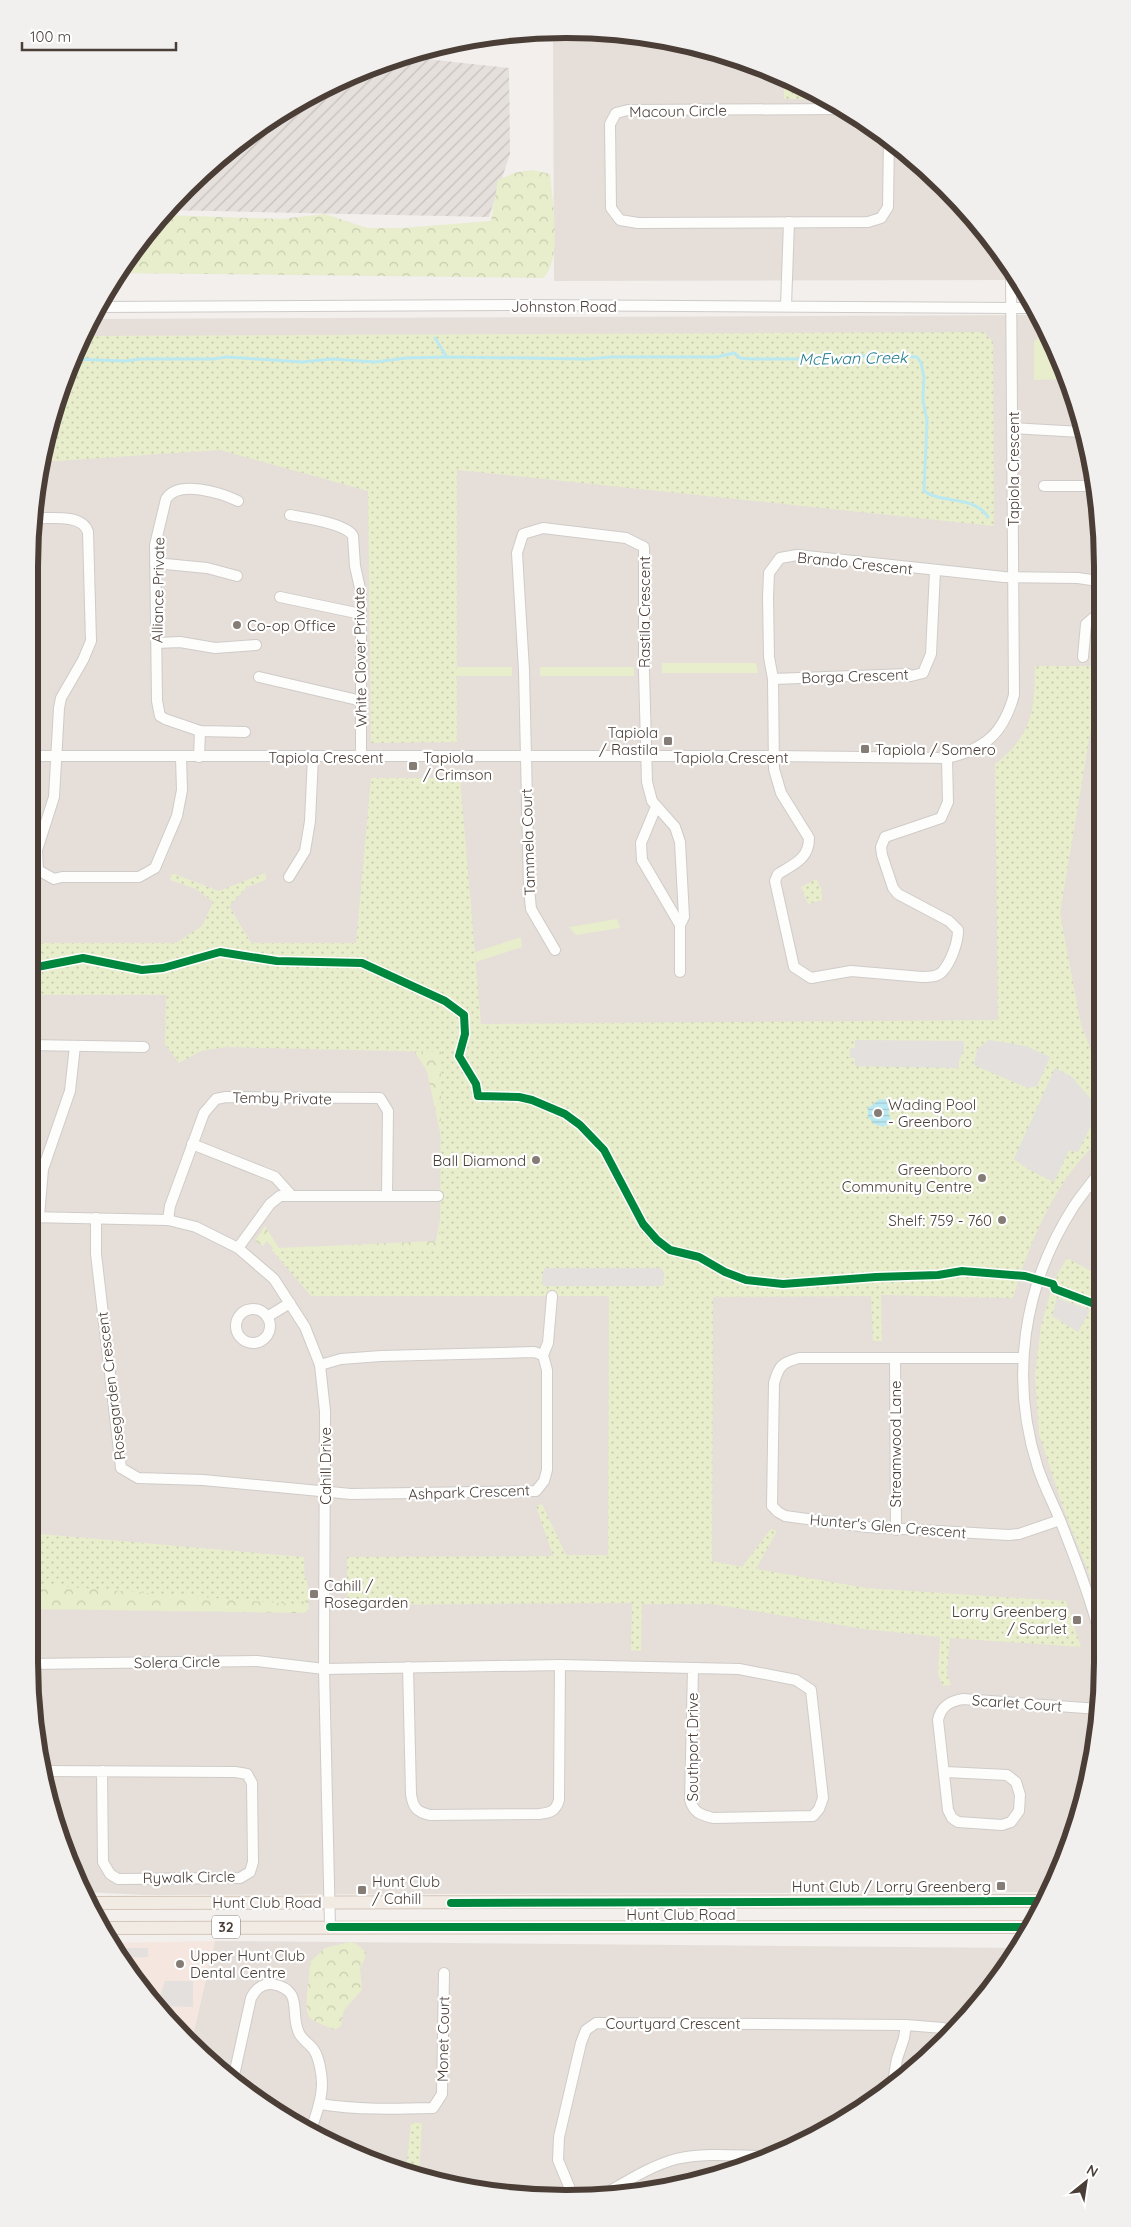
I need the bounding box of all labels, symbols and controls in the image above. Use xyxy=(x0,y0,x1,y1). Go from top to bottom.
scale bar xyxy=(22,20,176,52)
text: 100 m xyxy=(30,27,71,46)
street label: Macoun Circle xyxy=(629,101,727,121)
street label: Johnston Road xyxy=(511,297,617,316)
water label: McEwan Creek xyxy=(798,347,909,369)
street label: Tapiola Crescent xyxy=(1004,411,1023,527)
street label: Alliance Private xyxy=(148,537,168,643)
street label: Brando Crescent xyxy=(796,547,914,579)
street label: Rastila Crescent xyxy=(635,556,654,668)
street label: White Clover Private xyxy=(349,587,371,727)
place label: Co-op Office xyxy=(247,616,336,635)
marker: Co-op Office xyxy=(231,619,243,631)
street label: Borga Crescent xyxy=(801,665,909,687)
place label: Tapiola / Rastila xyxy=(599,723,658,759)
marker: Tapiola / Rastila xyxy=(662,735,674,747)
place label: Tapiola / Somero xyxy=(875,740,996,759)
marker: Tapiola / Somero xyxy=(859,743,871,755)
street label: Tapiola Crescent xyxy=(268,748,384,767)
place label: Tapiola / Crimson xyxy=(423,748,492,784)
street label: Tapiola Crescent xyxy=(673,748,789,767)
marker: Tapiola / Crimson xyxy=(407,760,419,772)
street label: Tammela Court xyxy=(517,788,539,896)
street label: Temby Private xyxy=(232,1088,332,1108)
place label: Wading Pool - Greenboro xyxy=(888,1095,976,1131)
marker: Wading Pool - Greenboro xyxy=(872,1107,884,1119)
place label: Ball Diamond xyxy=(433,1151,526,1170)
marker: Ball Diamond xyxy=(530,1154,542,1166)
place label: Greenboro Community Centre xyxy=(842,1160,972,1196)
marker: Greenboro Community Centre xyxy=(976,1172,988,1184)
place label: Shelf: 759 - 760 xyxy=(888,1211,992,1230)
marker: Shelf: 759 - 760 xyxy=(996,1214,1008,1226)
street label: Rosegarden Crescent xyxy=(92,1311,130,1461)
street label: Streamwood Lane xyxy=(886,1380,905,1508)
street label: Cahill Drive xyxy=(316,1427,335,1505)
street label: Ashpark Crescent xyxy=(408,1480,530,1504)
street label: Hunter's Glen Crescent xyxy=(809,1510,967,1542)
place label: Cahill / Rosegarden xyxy=(324,1576,409,1612)
marker: Cahill / Rosegarden xyxy=(308,1588,320,1600)
place label: Lorry Greenberg / Scarlet xyxy=(952,1602,1067,1638)
marker: Lorry Greenberg / Scarlet xyxy=(1071,1614,1083,1626)
street label: Solera Circle xyxy=(134,1652,220,1672)
street label: Scarlet Court xyxy=(971,1690,1063,1716)
street label: Southport Drive xyxy=(683,1693,702,1801)
street label: Rywalk Circle xyxy=(143,1867,235,1887)
place label: Hunt Club / Cahill xyxy=(372,1872,440,1908)
place label: Hunt Club / Lorry Greenberg xyxy=(792,1877,991,1896)
marker: Hunt Club / Lorry Greenberg xyxy=(995,1880,1007,1892)
marker: Hunt Club / Cahill xyxy=(356,1884,368,1896)
street label: Hunt Club Road xyxy=(212,1893,322,1912)
street label: Hunt Club Road xyxy=(626,1905,736,1924)
road number: 32 xyxy=(212,1915,240,1938)
place label: Upper Hunt Club Dental Centre xyxy=(190,1946,305,1982)
marker: Upper Hunt Club Dental Centre xyxy=(174,1958,186,1970)
street label: Monet Court xyxy=(433,1996,453,2082)
street label: Courtyard Crescent xyxy=(605,2014,741,2033)
north arrow xyxy=(1061,2157,1111,2207)
text: N xyxy=(1084,2160,1101,2181)

